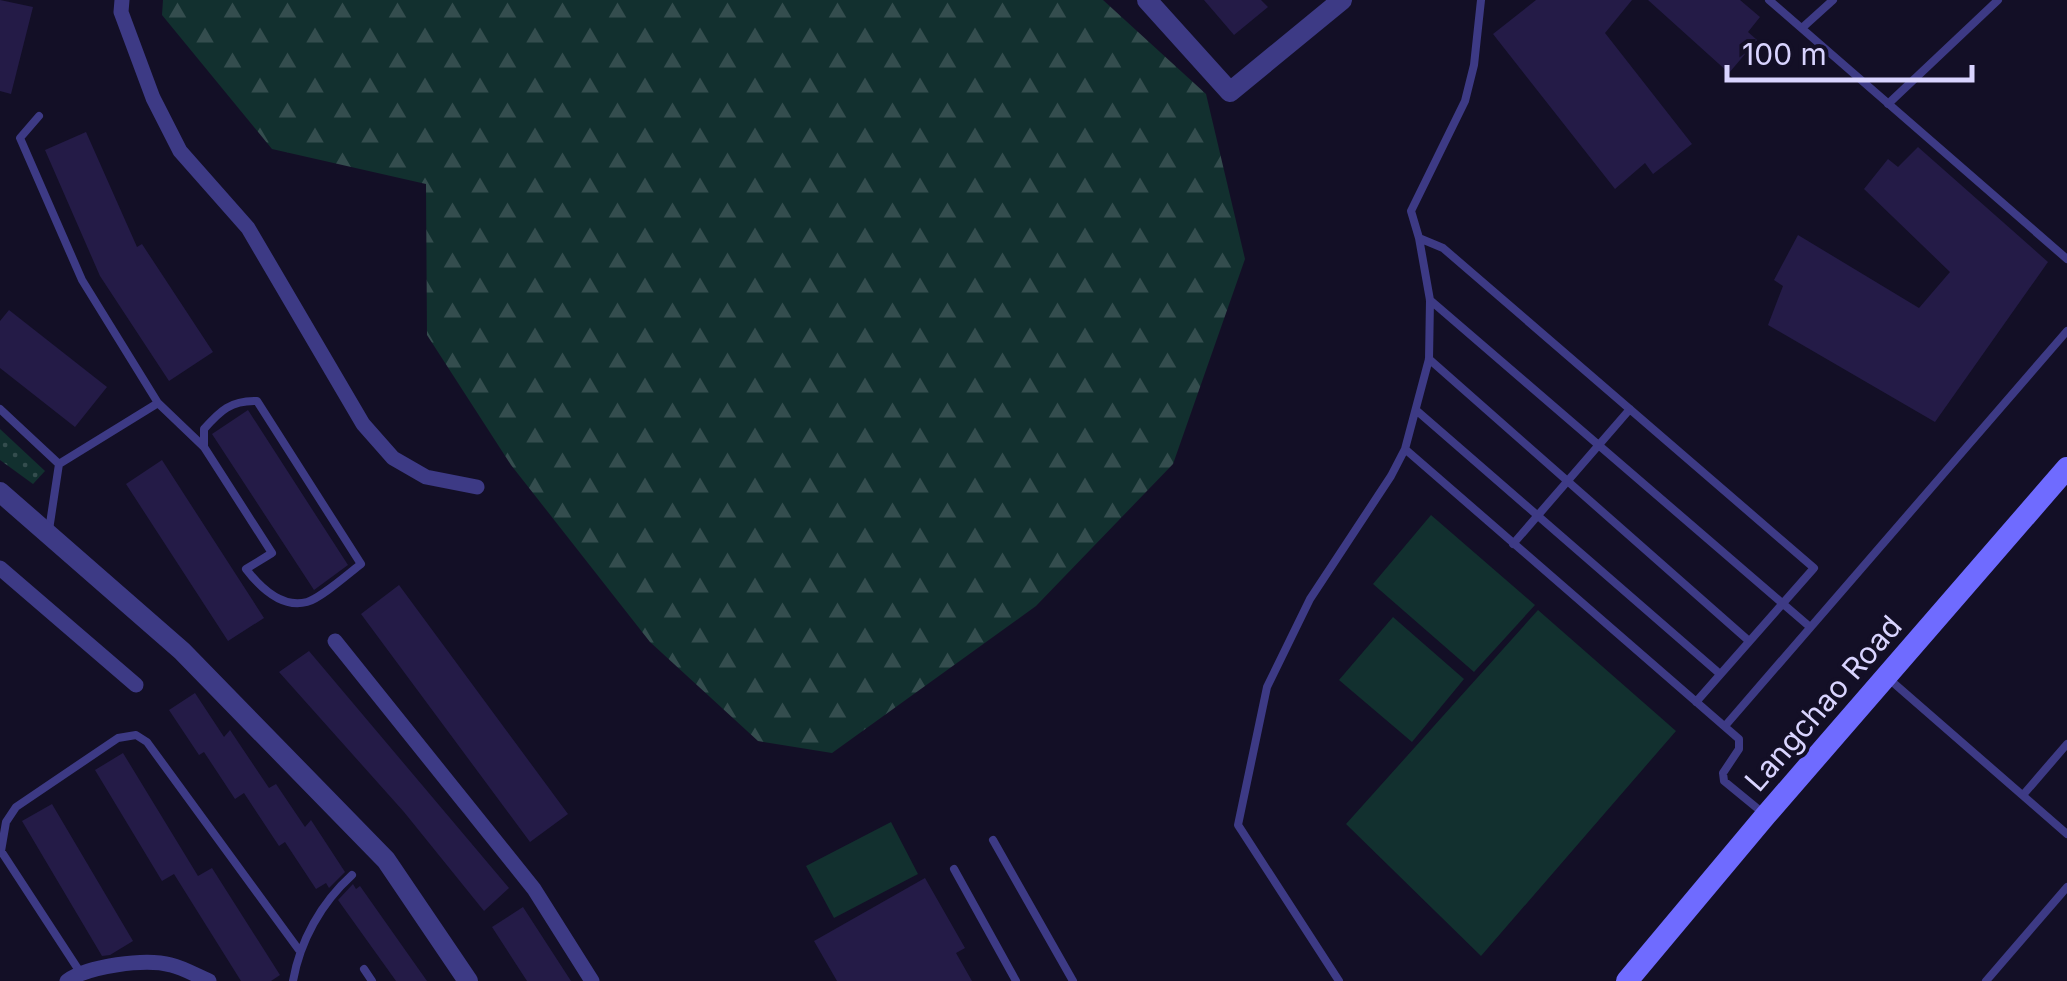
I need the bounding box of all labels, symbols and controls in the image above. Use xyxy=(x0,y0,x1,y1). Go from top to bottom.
scale bar xyxy=(1727,20,1972,82)
text: 100 m xyxy=(1742,36,1827,72)
street label: Langchao Road xyxy=(1737,608,1909,798)

